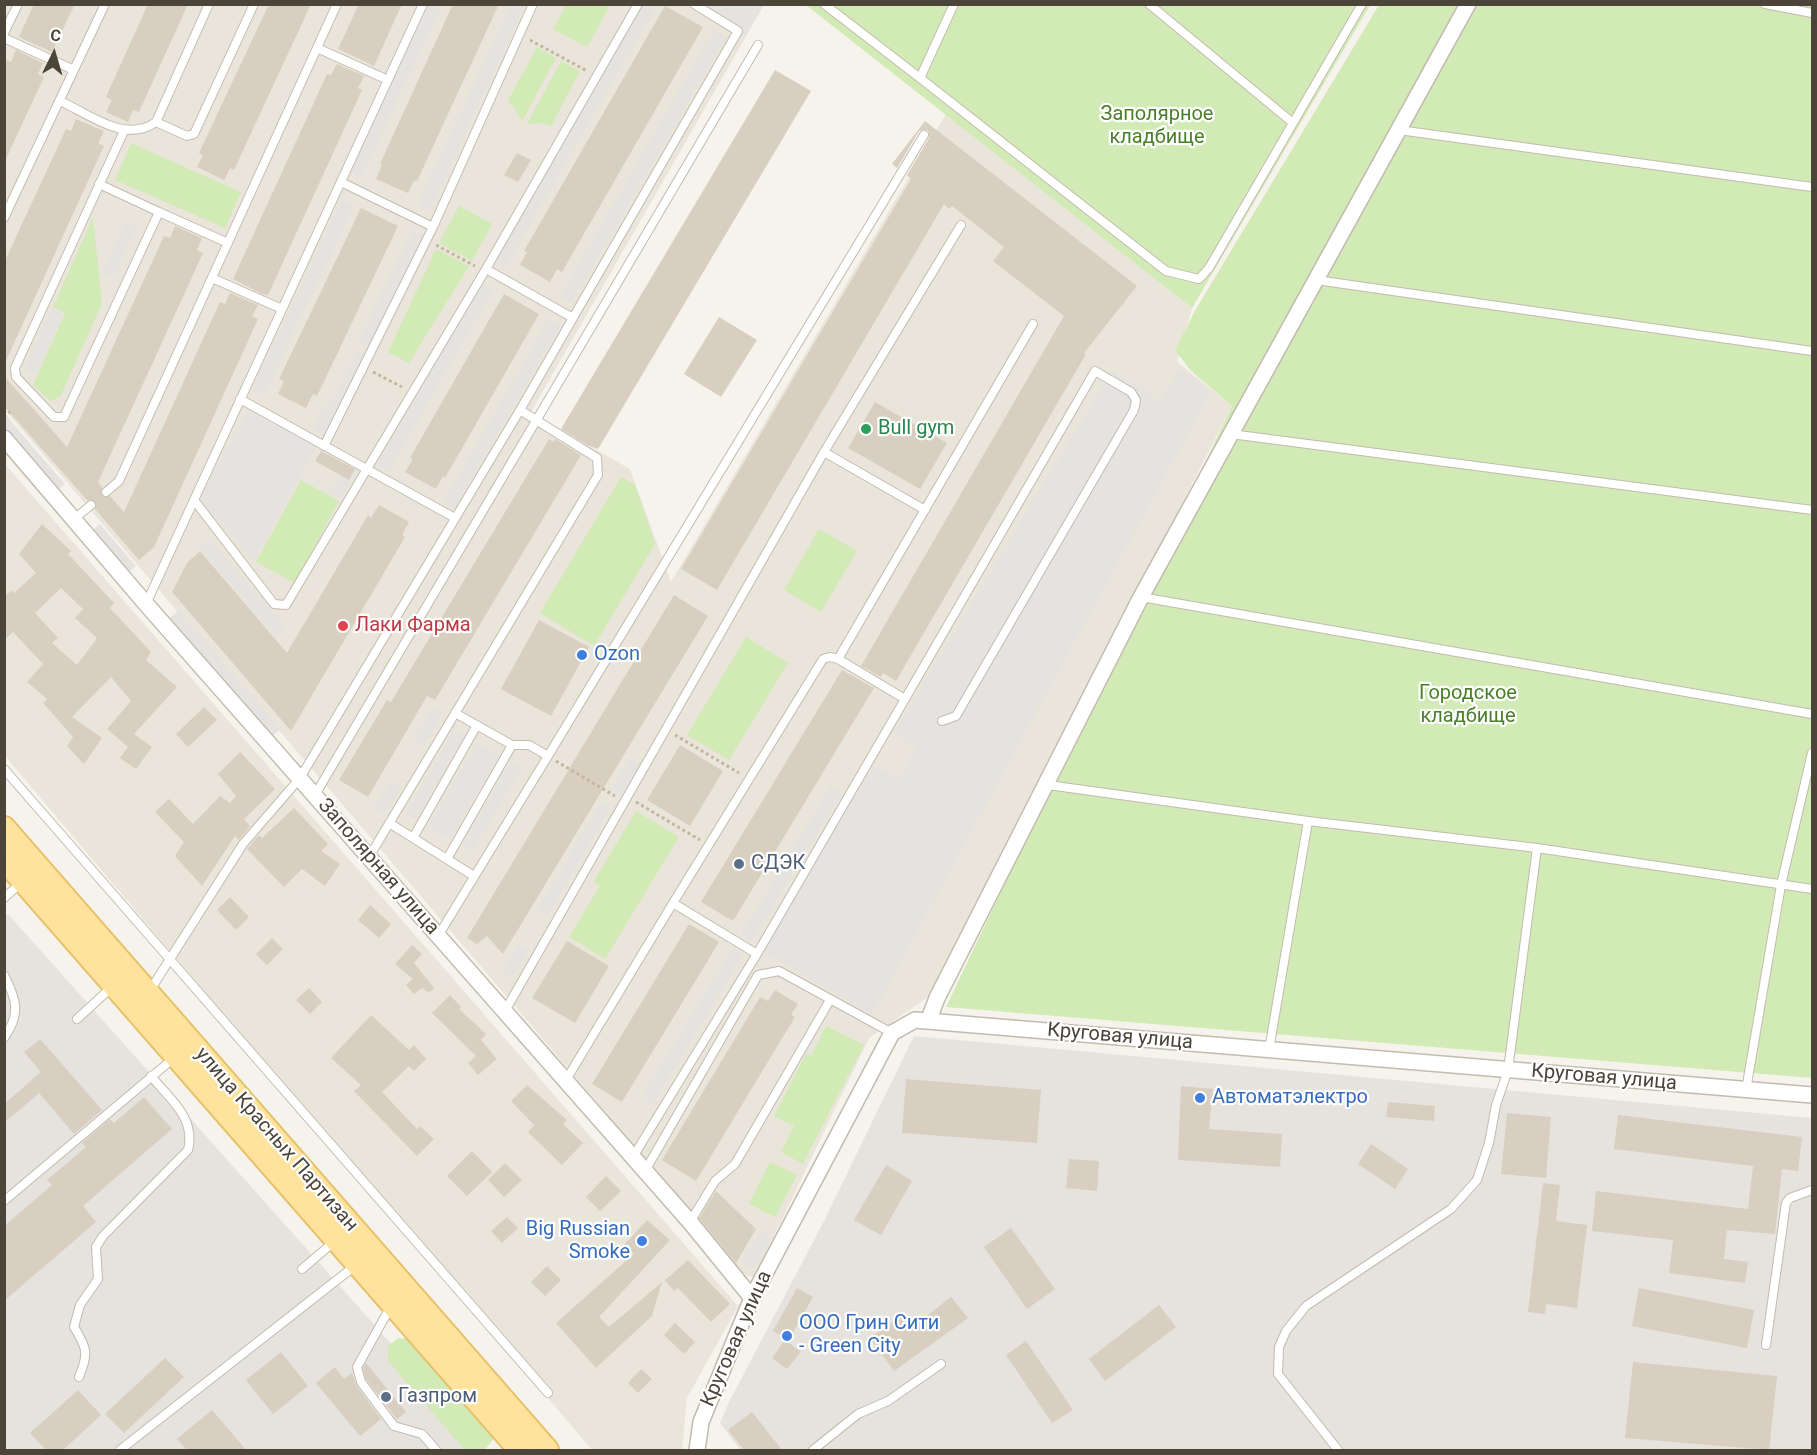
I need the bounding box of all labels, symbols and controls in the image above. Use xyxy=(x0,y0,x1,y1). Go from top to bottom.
north arrow xyxy=(24,24,84,84)
text: С xyxy=(50,26,62,45)
park label: Заполярное кладбище xyxy=(1101,103,1213,150)
place label: Bull gym xyxy=(878,417,954,441)
marker: Bull gym xyxy=(859,422,873,436)
place label: Лаки Фарма xyxy=(355,614,471,638)
marker: Лаки Фарма xyxy=(336,619,350,633)
place label: Ozon xyxy=(594,643,640,667)
marker: Ozon xyxy=(575,648,589,662)
park label: Городское кладбище xyxy=(1419,682,1517,729)
street label: Заполярная улица xyxy=(312,794,444,940)
place label: СДЭК xyxy=(751,852,805,876)
marker: СДЭК xyxy=(732,857,746,871)
street label: Круговая улица xyxy=(1046,1019,1194,1055)
street label: улица Красных Партизан xyxy=(189,1043,363,1237)
street label: Круговая улица xyxy=(1530,1060,1678,1096)
place label: Автоматэлектро xyxy=(1212,1086,1368,1110)
marker: Автоматэлектро xyxy=(1193,1091,1207,1105)
place label: Big Russian Smoke xyxy=(526,1218,630,1265)
marker: Big Russian Smoke xyxy=(635,1234,649,1248)
street label: Круговая улица xyxy=(696,1267,778,1411)
place label: ООО Грин Сити - Green City xyxy=(799,1312,939,1359)
marker: ООО Грин Сити - Green City xyxy=(780,1329,794,1343)
place label: Газпром xyxy=(398,1385,477,1409)
marker: Газпром xyxy=(379,1390,393,1404)

